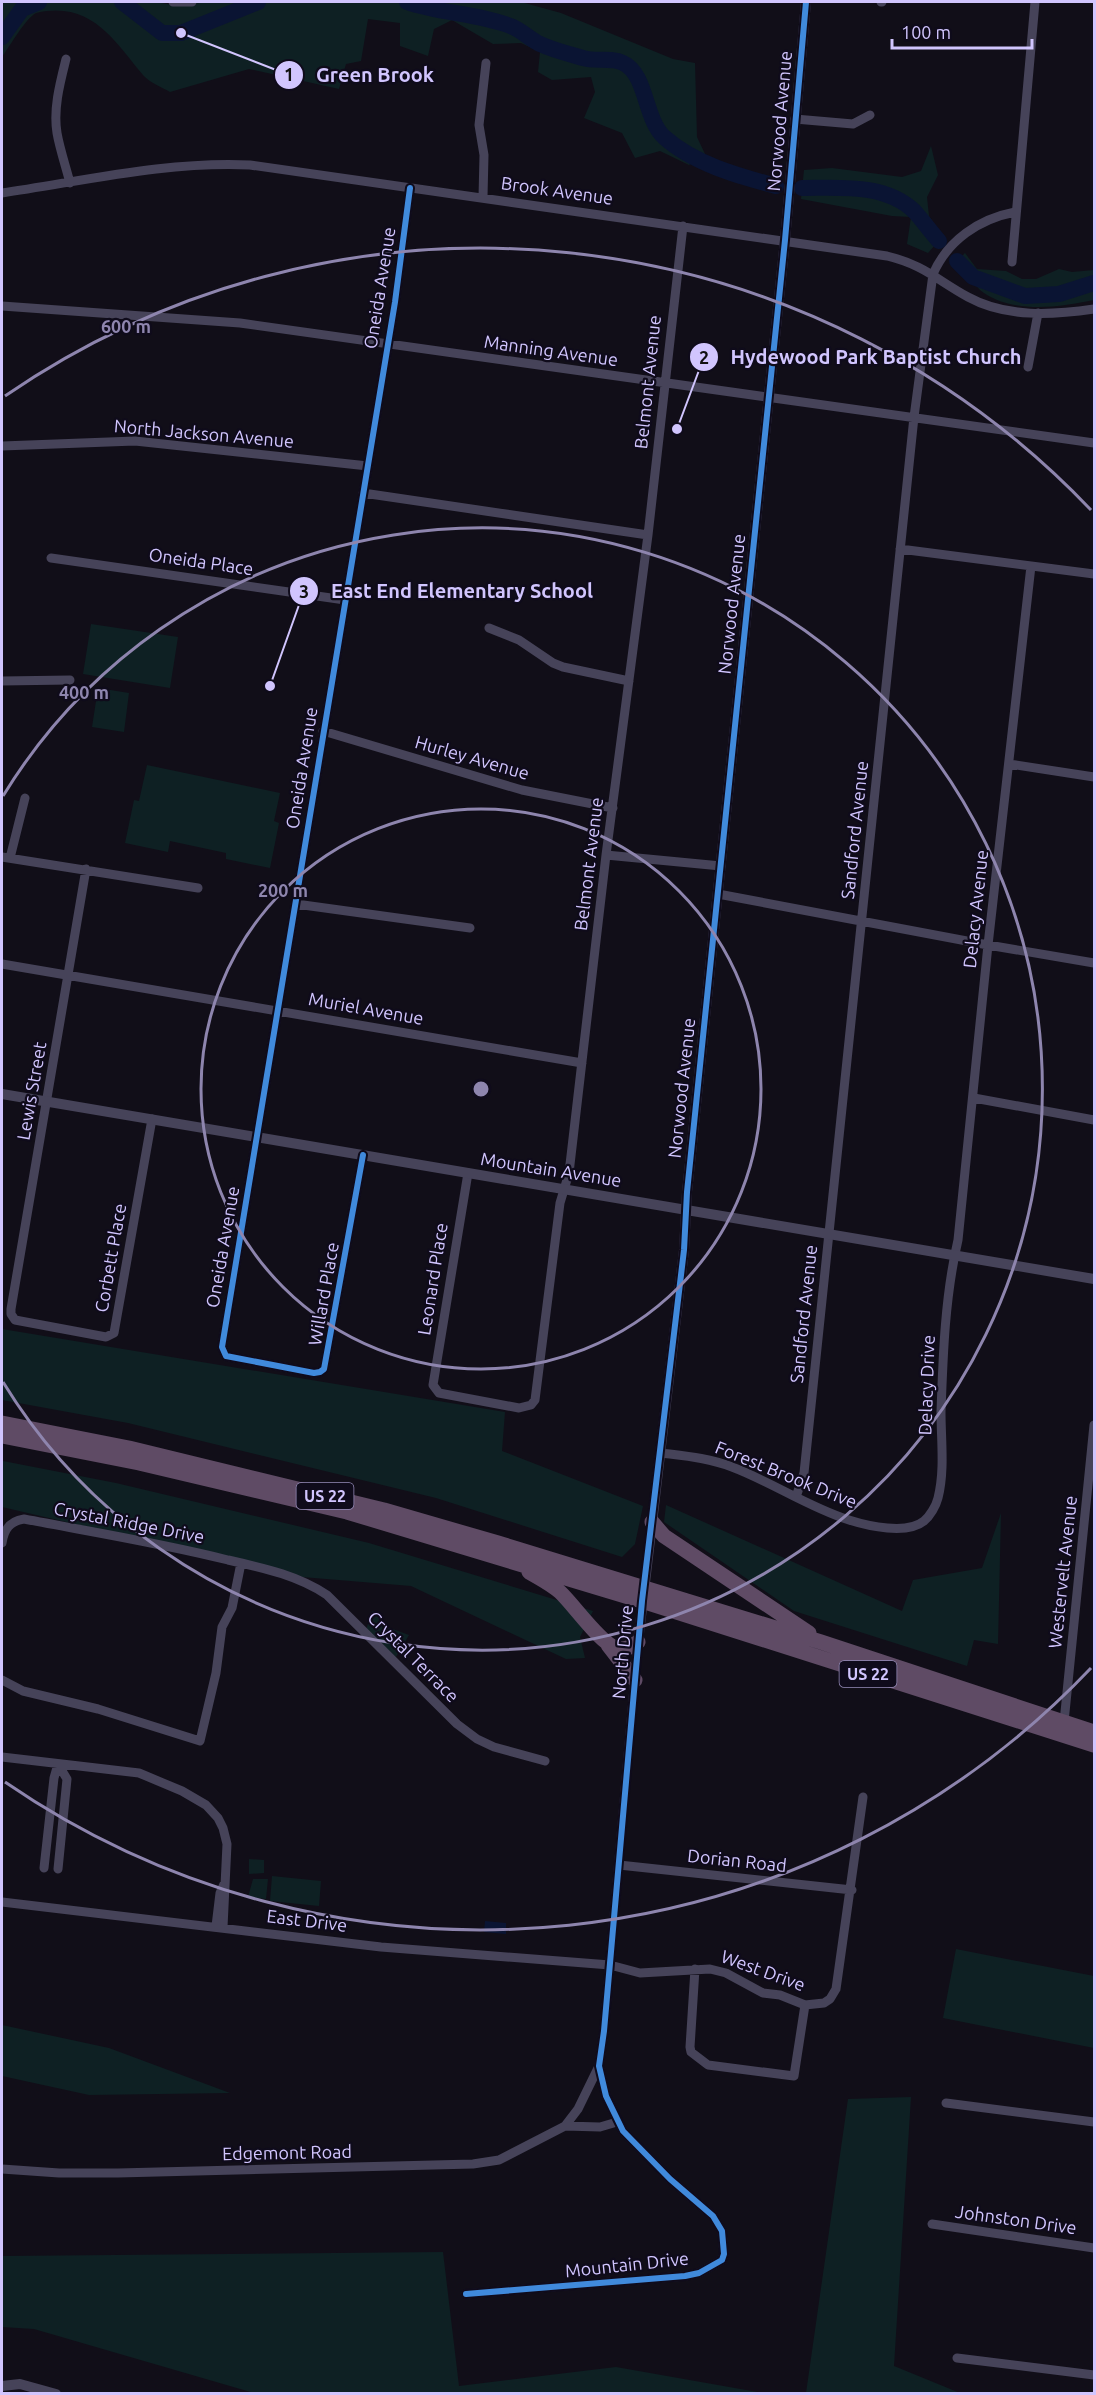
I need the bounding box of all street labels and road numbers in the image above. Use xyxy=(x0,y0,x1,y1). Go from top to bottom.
street label: Norwood Avenue xyxy=(763,50,795,192)
street label: Brook Avenue xyxy=(500,172,615,208)
street label: Oneida Avenue xyxy=(360,225,399,350)
street label: Belmont Avenue xyxy=(630,314,664,450)
street label: Manning Avenue xyxy=(483,331,619,369)
street label: North Jackson Avenue xyxy=(113,415,295,451)
street label: Norwood Avenue xyxy=(714,533,748,675)
street label: Oneida Place xyxy=(148,544,255,578)
street label: Oneida Avenue xyxy=(282,705,321,830)
street label: Hurley Avenue xyxy=(413,731,532,783)
street label: Sandford Avenue xyxy=(837,760,871,900)
street label: Belmont Avenue xyxy=(570,796,606,932)
street label: Delacy Avenue xyxy=(959,849,991,969)
street label: Muriel Avenue xyxy=(307,988,425,1028)
street label: Norwood Avenue xyxy=(664,1017,698,1159)
street label: Lewis Street xyxy=(13,1040,50,1142)
street label: Mountain Avenue xyxy=(479,1148,623,1190)
street label: Oneida Avenue xyxy=(201,1184,243,1309)
street label: Corbett Place xyxy=(91,1202,129,1314)
street label: Leonard Place xyxy=(413,1221,451,1337)
street label: Willard Place xyxy=(304,1241,342,1347)
street label: Sandford Avenue xyxy=(786,1244,820,1384)
street label: Delacy Drive xyxy=(914,1334,938,1436)
street label: Forest Brook Drive xyxy=(713,1437,860,1512)
road number: US 22 xyxy=(296,1483,354,1509)
street label: Westervelt Avenue xyxy=(1044,1494,1080,1649)
street label: Crystal Ridge Drive xyxy=(52,1498,206,1546)
street label: North Drive xyxy=(608,1604,636,1700)
street label: Crystal Terrace xyxy=(364,1607,463,1706)
road number: US 22 xyxy=(840,1661,896,1687)
street label: Dorian Road xyxy=(687,1845,788,1875)
street label: East Drive xyxy=(266,1905,348,1935)
street label: West Drive xyxy=(719,1946,808,1994)
street label: Edgemont Road xyxy=(222,2141,352,2163)
street label: Johnston Drive xyxy=(954,2201,1078,2237)
street label: Mountain Drive xyxy=(564,2248,690,2280)

